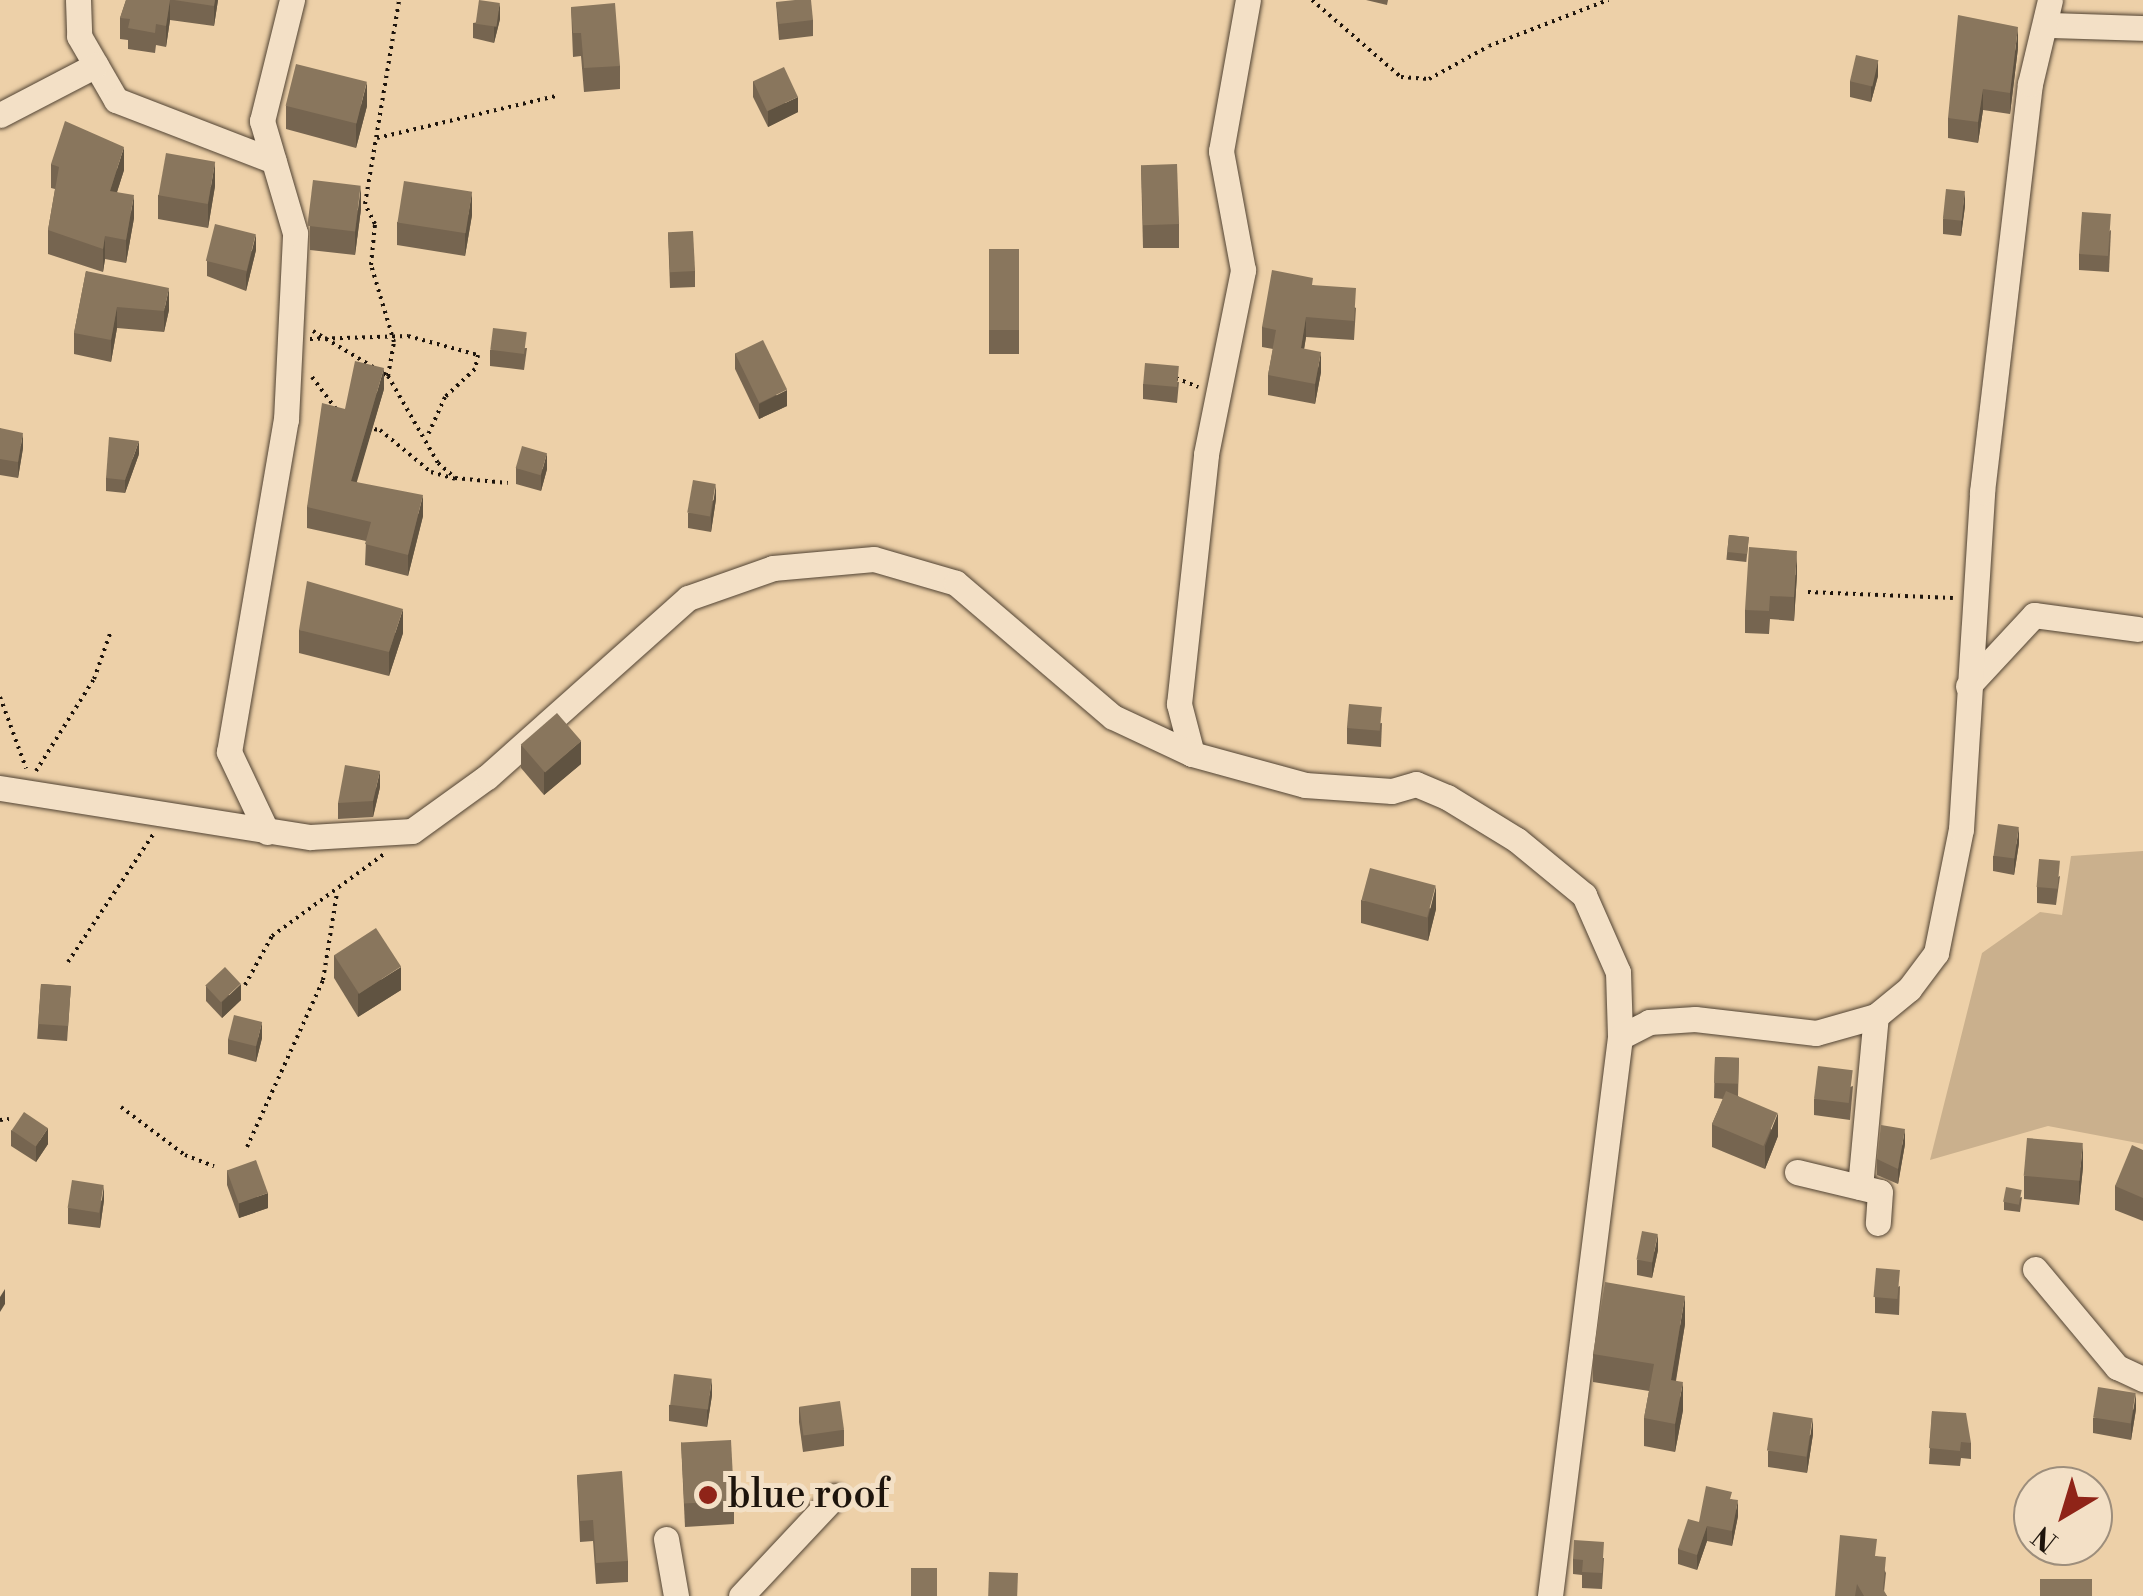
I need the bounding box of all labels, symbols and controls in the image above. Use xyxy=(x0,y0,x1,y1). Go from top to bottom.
north arrow xyxy=(2013,1466,2113,1566)
place label: blue roof xyxy=(728,1471,889,1519)
marker: blue roof xyxy=(697,1484,719,1506)
text: N xyxy=(2026,1518,2065,1559)

